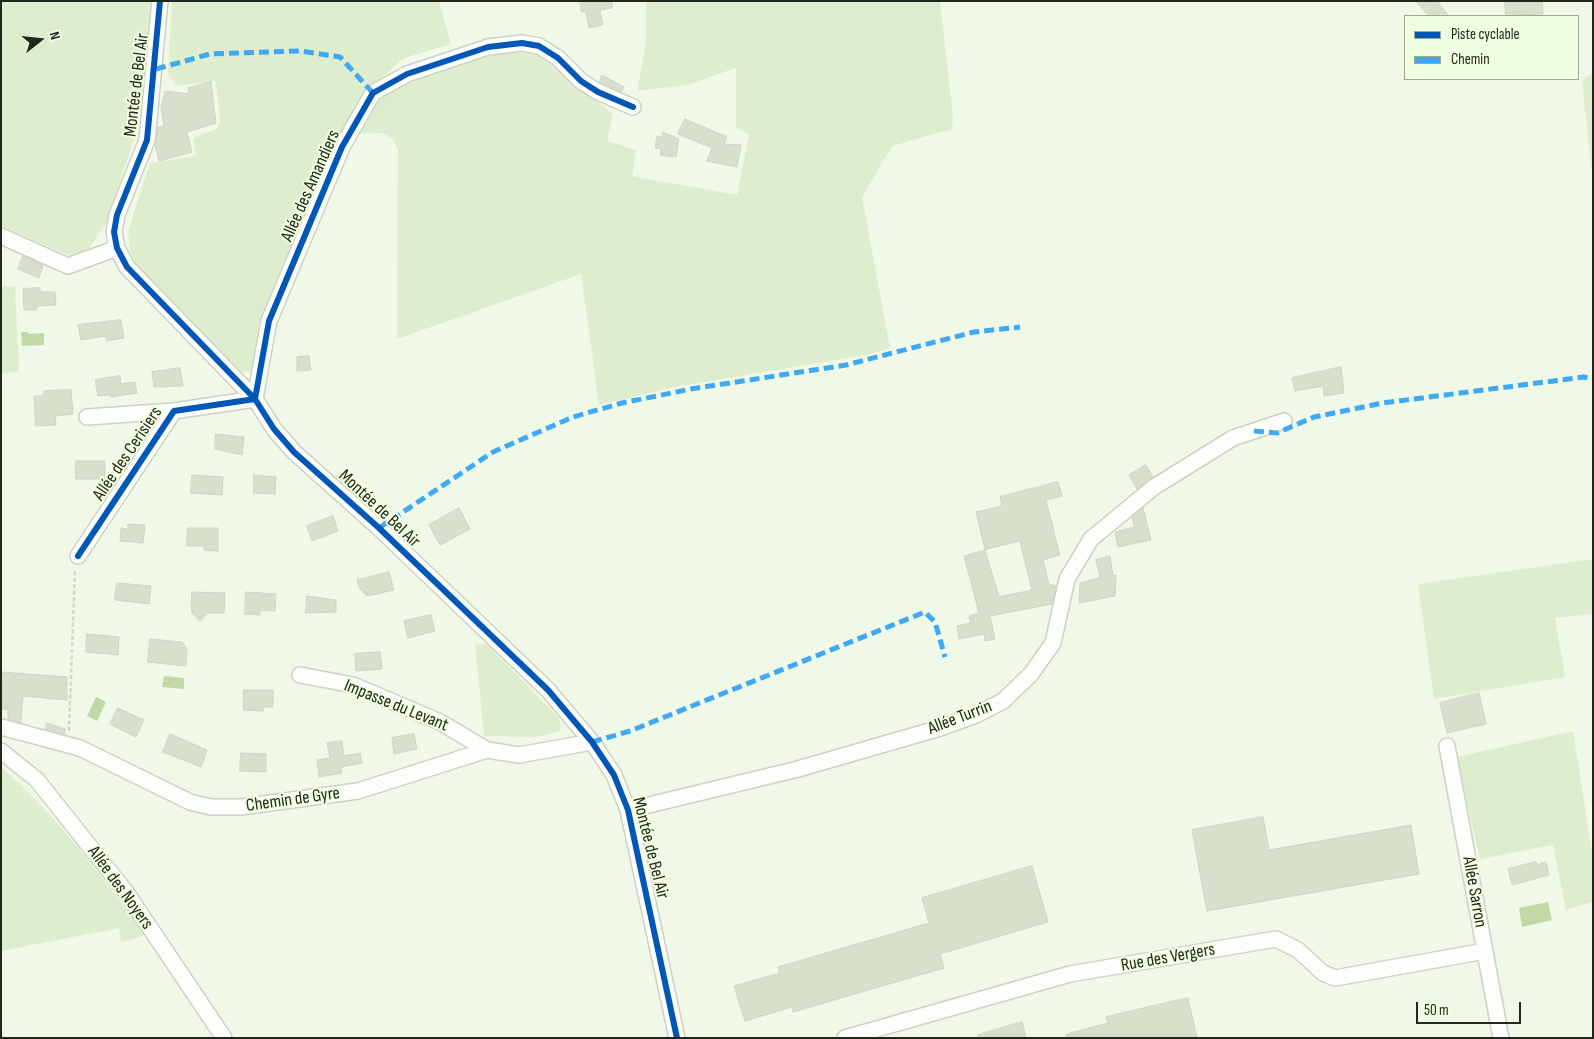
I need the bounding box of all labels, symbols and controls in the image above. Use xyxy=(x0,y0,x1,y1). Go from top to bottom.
north arrow xyxy=(15,15,65,65)
legend xyxy=(1404,15,1579,80)
text: Piste cyclable xyxy=(1451,25,1520,44)
text: N xyxy=(46,30,64,42)
street label: Montée de Bel Air xyxy=(120,32,154,138)
text: Chemin xyxy=(1451,50,1490,69)
street label: Allée des Amandiers xyxy=(277,127,345,245)
street label: Allée des Cerisiers xyxy=(89,403,167,505)
street label: Montée de Bel Air xyxy=(334,466,424,552)
street label: Impasse du Levant xyxy=(341,675,451,737)
street label: Allée Turrin xyxy=(925,696,995,740)
street label: Chemin de Gyre xyxy=(245,783,341,817)
street label: Montée de Bel Air xyxy=(627,795,673,901)
street label: Allée des Noyers xyxy=(82,842,158,934)
street label: Allée Sarron xyxy=(1457,855,1491,929)
street label: Rue des Vergers xyxy=(1119,939,1217,977)
scale bar xyxy=(1419,992,1524,1024)
text: 50 m xyxy=(1424,1001,1449,1020)

